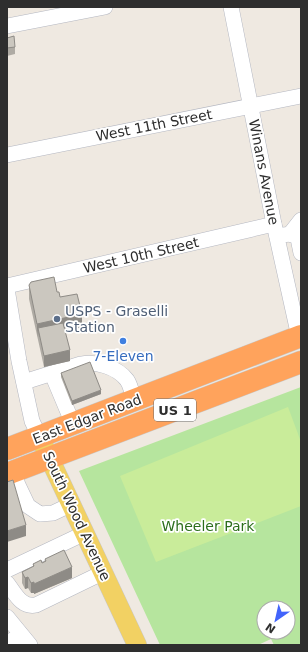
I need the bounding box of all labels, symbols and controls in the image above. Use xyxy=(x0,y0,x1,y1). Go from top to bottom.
street label: West 11th Street xyxy=(95,106,214,144)
street label: Winans Avenue xyxy=(246,118,282,226)
street label: West 10th Street xyxy=(82,234,201,276)
place label: USPS - Graselli Station xyxy=(65,303,168,335)
marker: USPS - Graselli Station xyxy=(52,314,62,324)
marker: 7-Eleven xyxy=(118,336,128,346)
place label: 7-Eleven xyxy=(92,348,154,364)
street label: East Edgar Road xyxy=(30,391,144,447)
road number: US 1 xyxy=(154,399,196,421)
street label: South Wood Avenue xyxy=(40,449,114,583)
park label: Wheeler Park xyxy=(162,518,255,534)
north arrow xyxy=(256,600,296,640)
text: N xyxy=(263,620,278,636)

